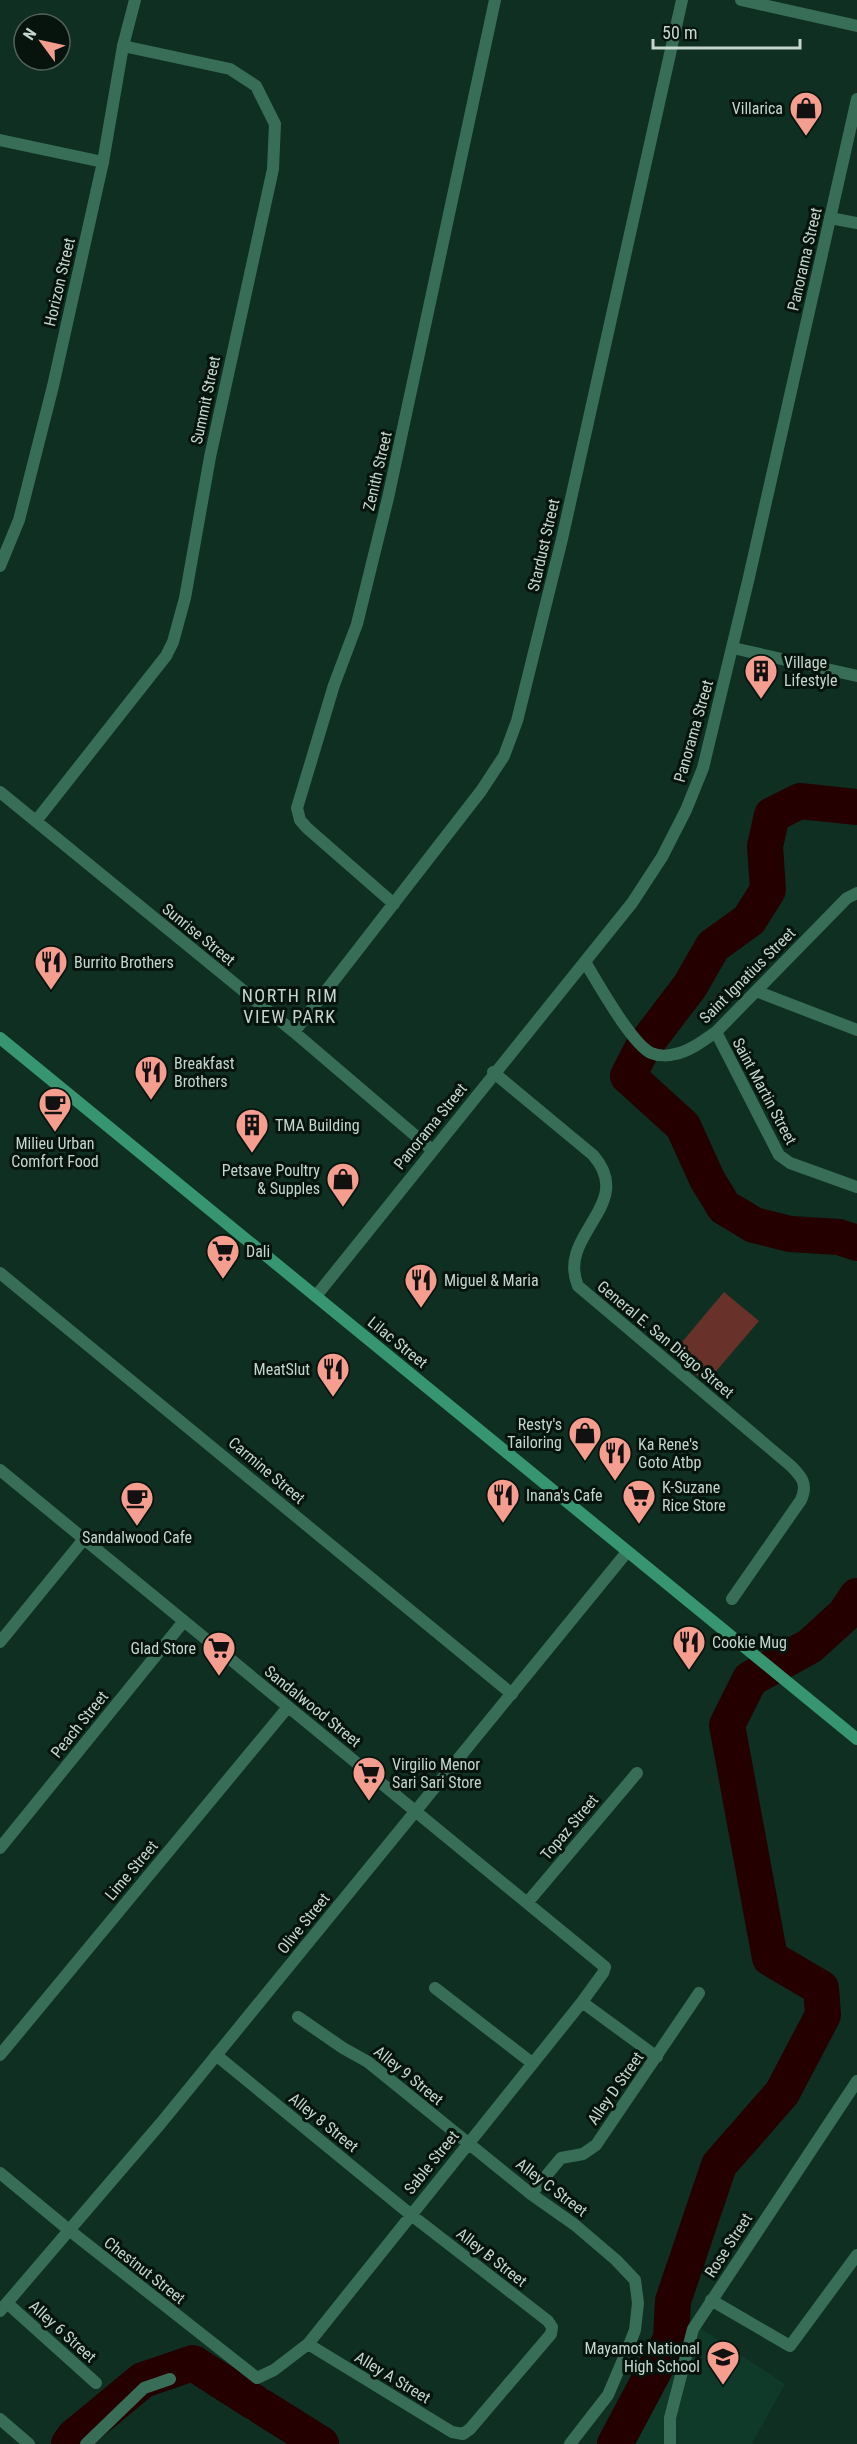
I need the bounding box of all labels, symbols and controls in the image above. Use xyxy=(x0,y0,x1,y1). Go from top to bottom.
north arrow xyxy=(12,12,72,72)
scale bar xyxy=(653,12,800,50)
text: 50 m xyxy=(662,22,697,43)
text: N xyxy=(19,25,40,43)
shop icon: Villarica xyxy=(788,90,824,137)
place label: Villarica xyxy=(732,99,783,118)
street label: Panorama Street xyxy=(783,205,826,313)
street label: Horizon Street xyxy=(40,236,79,328)
street label: Summit Street xyxy=(187,354,224,446)
street label: Zenith Street xyxy=(359,429,396,513)
street label: Stardust Street xyxy=(524,497,563,593)
building icon: Village Lifestyle xyxy=(743,653,779,700)
place label: Village Lifestyle xyxy=(784,653,838,690)
street label: Panorama Street xyxy=(670,678,717,784)
street label: Sunrise Street xyxy=(158,899,239,970)
street label: Saint Ignatius Street xyxy=(695,923,799,1027)
restaurant icon: Burrito Brothers xyxy=(33,944,69,991)
place label: Burrito Brothers xyxy=(74,953,174,972)
district label: NORTH RIM VIEW PARK xyxy=(242,985,338,1027)
street label: Saint Martin Street xyxy=(728,1035,801,1148)
restaurant icon: Breakfast Brothers xyxy=(133,1054,169,1101)
place label: Breakfast Brothers xyxy=(174,1054,235,1091)
street label: Panorama Street xyxy=(390,1079,471,1173)
cafe icon: Milieu Urban Comfort Food xyxy=(37,1086,73,1133)
building icon: TMA Building xyxy=(234,1107,270,1154)
place label: TMA Building xyxy=(275,1116,360,1135)
place label: Milieu Urban Comfort Food xyxy=(11,1134,99,1171)
place label: Petsave Poultry & Supples xyxy=(222,1161,320,1198)
shop icon: Petsave Poultry & Supples xyxy=(325,1161,361,1208)
supermarket icon: Dali xyxy=(205,1233,241,1280)
place label: Dali xyxy=(246,1242,270,1261)
restaurant icon: Miguel & Maria xyxy=(403,1262,439,1309)
place label: Miguel & Maria xyxy=(444,1271,539,1290)
street label: General E. San Diego Street xyxy=(594,1277,738,1402)
street label: Lilac Street xyxy=(364,1313,432,1372)
restaurant icon: MeatSlut xyxy=(315,1351,351,1398)
place label: MeatSlut xyxy=(254,1360,310,1379)
place label: Resty's Tailoring xyxy=(507,1415,562,1452)
shop icon: Resty's Tailoring xyxy=(567,1415,603,1462)
street label: Carmine Street xyxy=(225,1433,309,1508)
restaurant icon: Ka Rene's Goto Atbp xyxy=(597,1435,633,1482)
place label: Ka Rene's Goto Atbp xyxy=(638,1435,701,1472)
restaurant icon: Inana's Cafe xyxy=(485,1477,521,1524)
supermarket icon: K-Suzane Rice Store xyxy=(621,1478,657,1525)
place label: K-Suzane Rice Store xyxy=(662,1478,726,1515)
cafe icon: Sandalwood Cafe xyxy=(119,1480,155,1527)
place label: Inana's Cafe xyxy=(526,1486,603,1505)
place label: Sandalwood Cafe xyxy=(82,1528,192,1547)
restaurant icon: Cookie Mug xyxy=(671,1624,707,1671)
supermarket icon: Glad Store xyxy=(201,1630,237,1677)
place label: Cookie Mug xyxy=(712,1633,787,1652)
place label: Glad Store xyxy=(130,1639,196,1658)
street label: Sandalwood Street xyxy=(261,1662,365,1751)
street label: Peach Street xyxy=(47,1687,112,1761)
supermarket icon: Virgilio Menor Sari Sari Store xyxy=(351,1755,387,1802)
place label: Virgilio Menor Sari Sari Store xyxy=(392,1755,482,1792)
street label: Topaz Street xyxy=(537,1791,602,1864)
street label: Lime Street xyxy=(101,1836,162,1904)
street label: Olive Street xyxy=(273,1889,334,1957)
street label: Alley 9 Street xyxy=(370,2042,447,2109)
street label: Alley D Street xyxy=(583,2048,648,2128)
street label: Alley 8 Street xyxy=(285,2089,362,2156)
street label: Sable Street xyxy=(400,2127,463,2198)
street label: Alley C Street xyxy=(512,2154,591,2221)
street label: Rose Street xyxy=(701,2209,756,2281)
street label: Alley B Street xyxy=(453,2224,531,2291)
street label: Chestnut Street xyxy=(100,2233,189,2308)
street label: Alley 6 Street xyxy=(25,2296,100,2366)
place label: Mayamot National High School xyxy=(585,2339,700,2376)
school or university icon: Mayamot National High School xyxy=(705,2339,741,2386)
street label: Alley A Street xyxy=(352,2347,434,2408)

